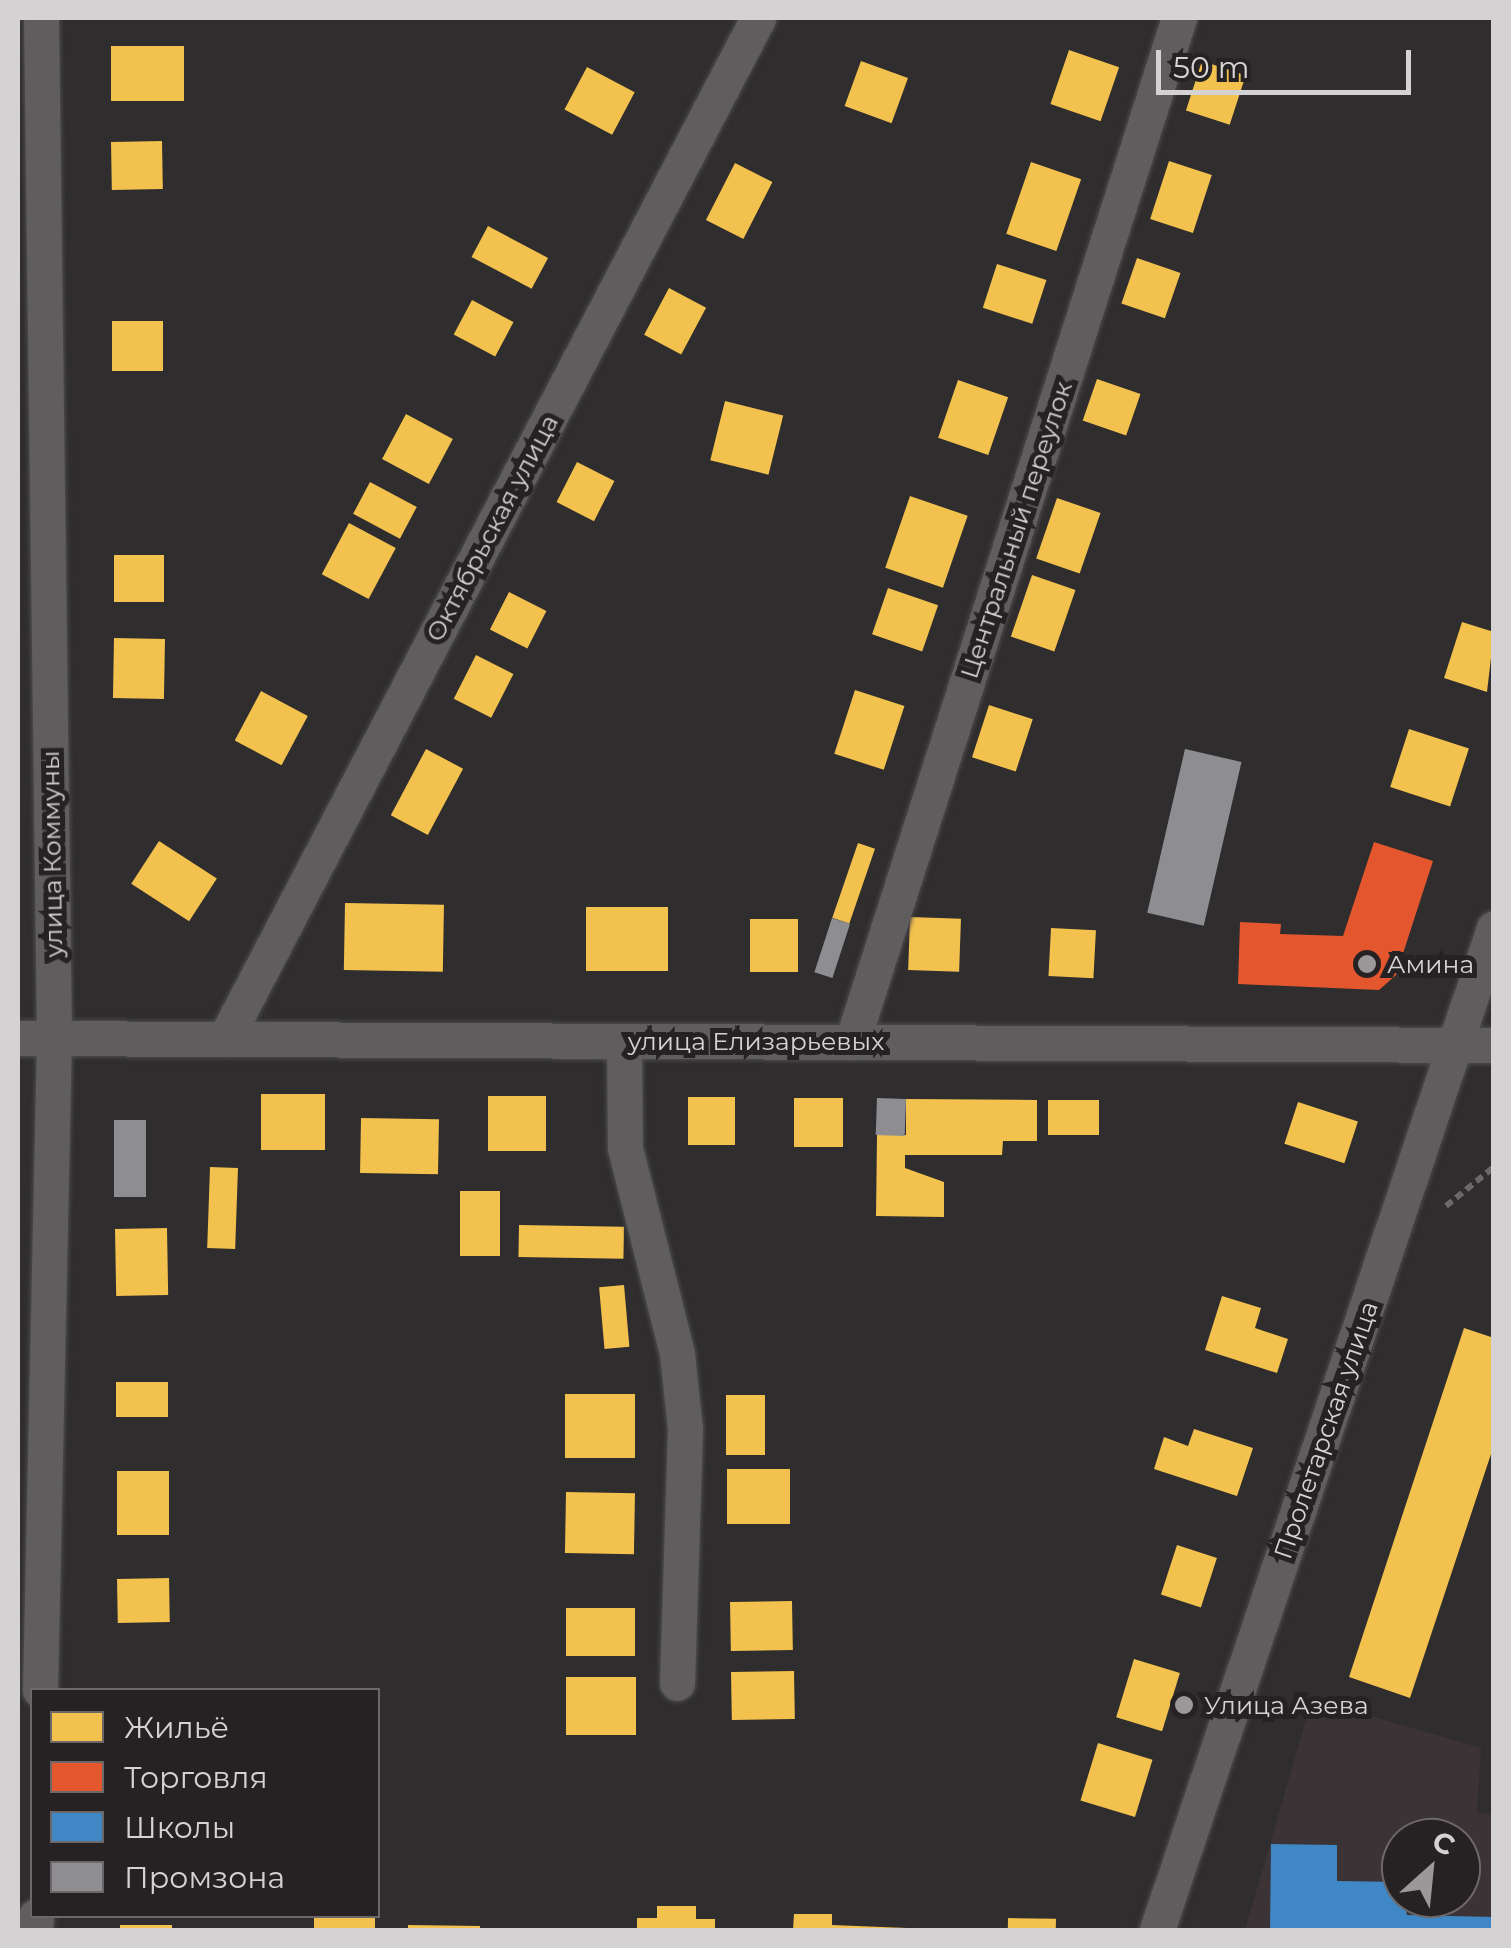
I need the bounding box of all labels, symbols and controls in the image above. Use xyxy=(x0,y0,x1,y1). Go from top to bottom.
scale bar xyxy=(1161,30,1416,92)
text: 50 m xyxy=(1173,49,1250,86)
street label: Центральный переулок xyxy=(954,378,1078,682)
street label: Октябрьская улица xyxy=(419,409,565,647)
street label: улица Коммуны xyxy=(35,750,69,958)
place label: Амина xyxy=(1387,949,1474,979)
marker: Амина xyxy=(1356,953,1378,975)
street label: улица Елизарьевых xyxy=(628,1026,884,1056)
street label: Пролетарская улица xyxy=(1268,1297,1384,1563)
legend xyxy=(30,1688,380,1918)
place label: Улица Азева xyxy=(1204,1690,1369,1720)
marker: Улица Азева xyxy=(1173,1694,1195,1716)
text: Жильё xyxy=(124,1709,229,1746)
text: Торговля xyxy=(124,1759,268,1796)
text: Школы xyxy=(124,1809,235,1846)
north arrow xyxy=(1381,1818,1481,1918)
text: С xyxy=(1427,1823,1460,1863)
text: Промзона xyxy=(124,1859,285,1896)

